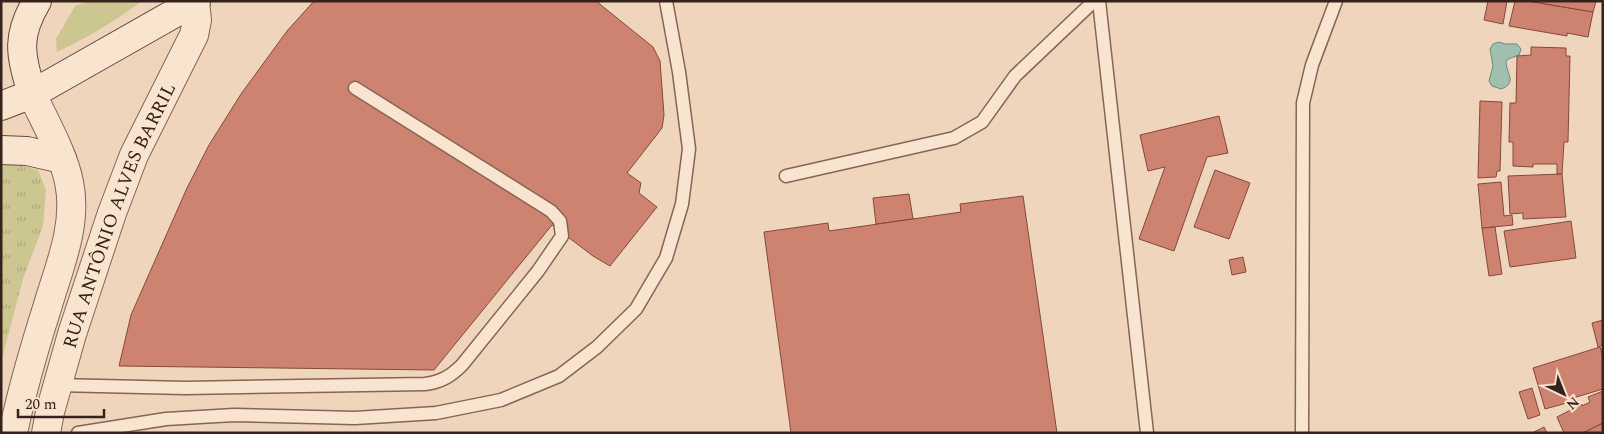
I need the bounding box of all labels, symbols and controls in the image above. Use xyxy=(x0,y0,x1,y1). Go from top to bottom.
street label: RUA ANTÔNIO ALVES BARRIL xyxy=(56,78,184,352)
north arrow xyxy=(1539,369,1589,419)
scale bar xyxy=(18,386,104,418)
text: N xyxy=(1561,392,1584,415)
text: 20 m xyxy=(25,393,57,416)

